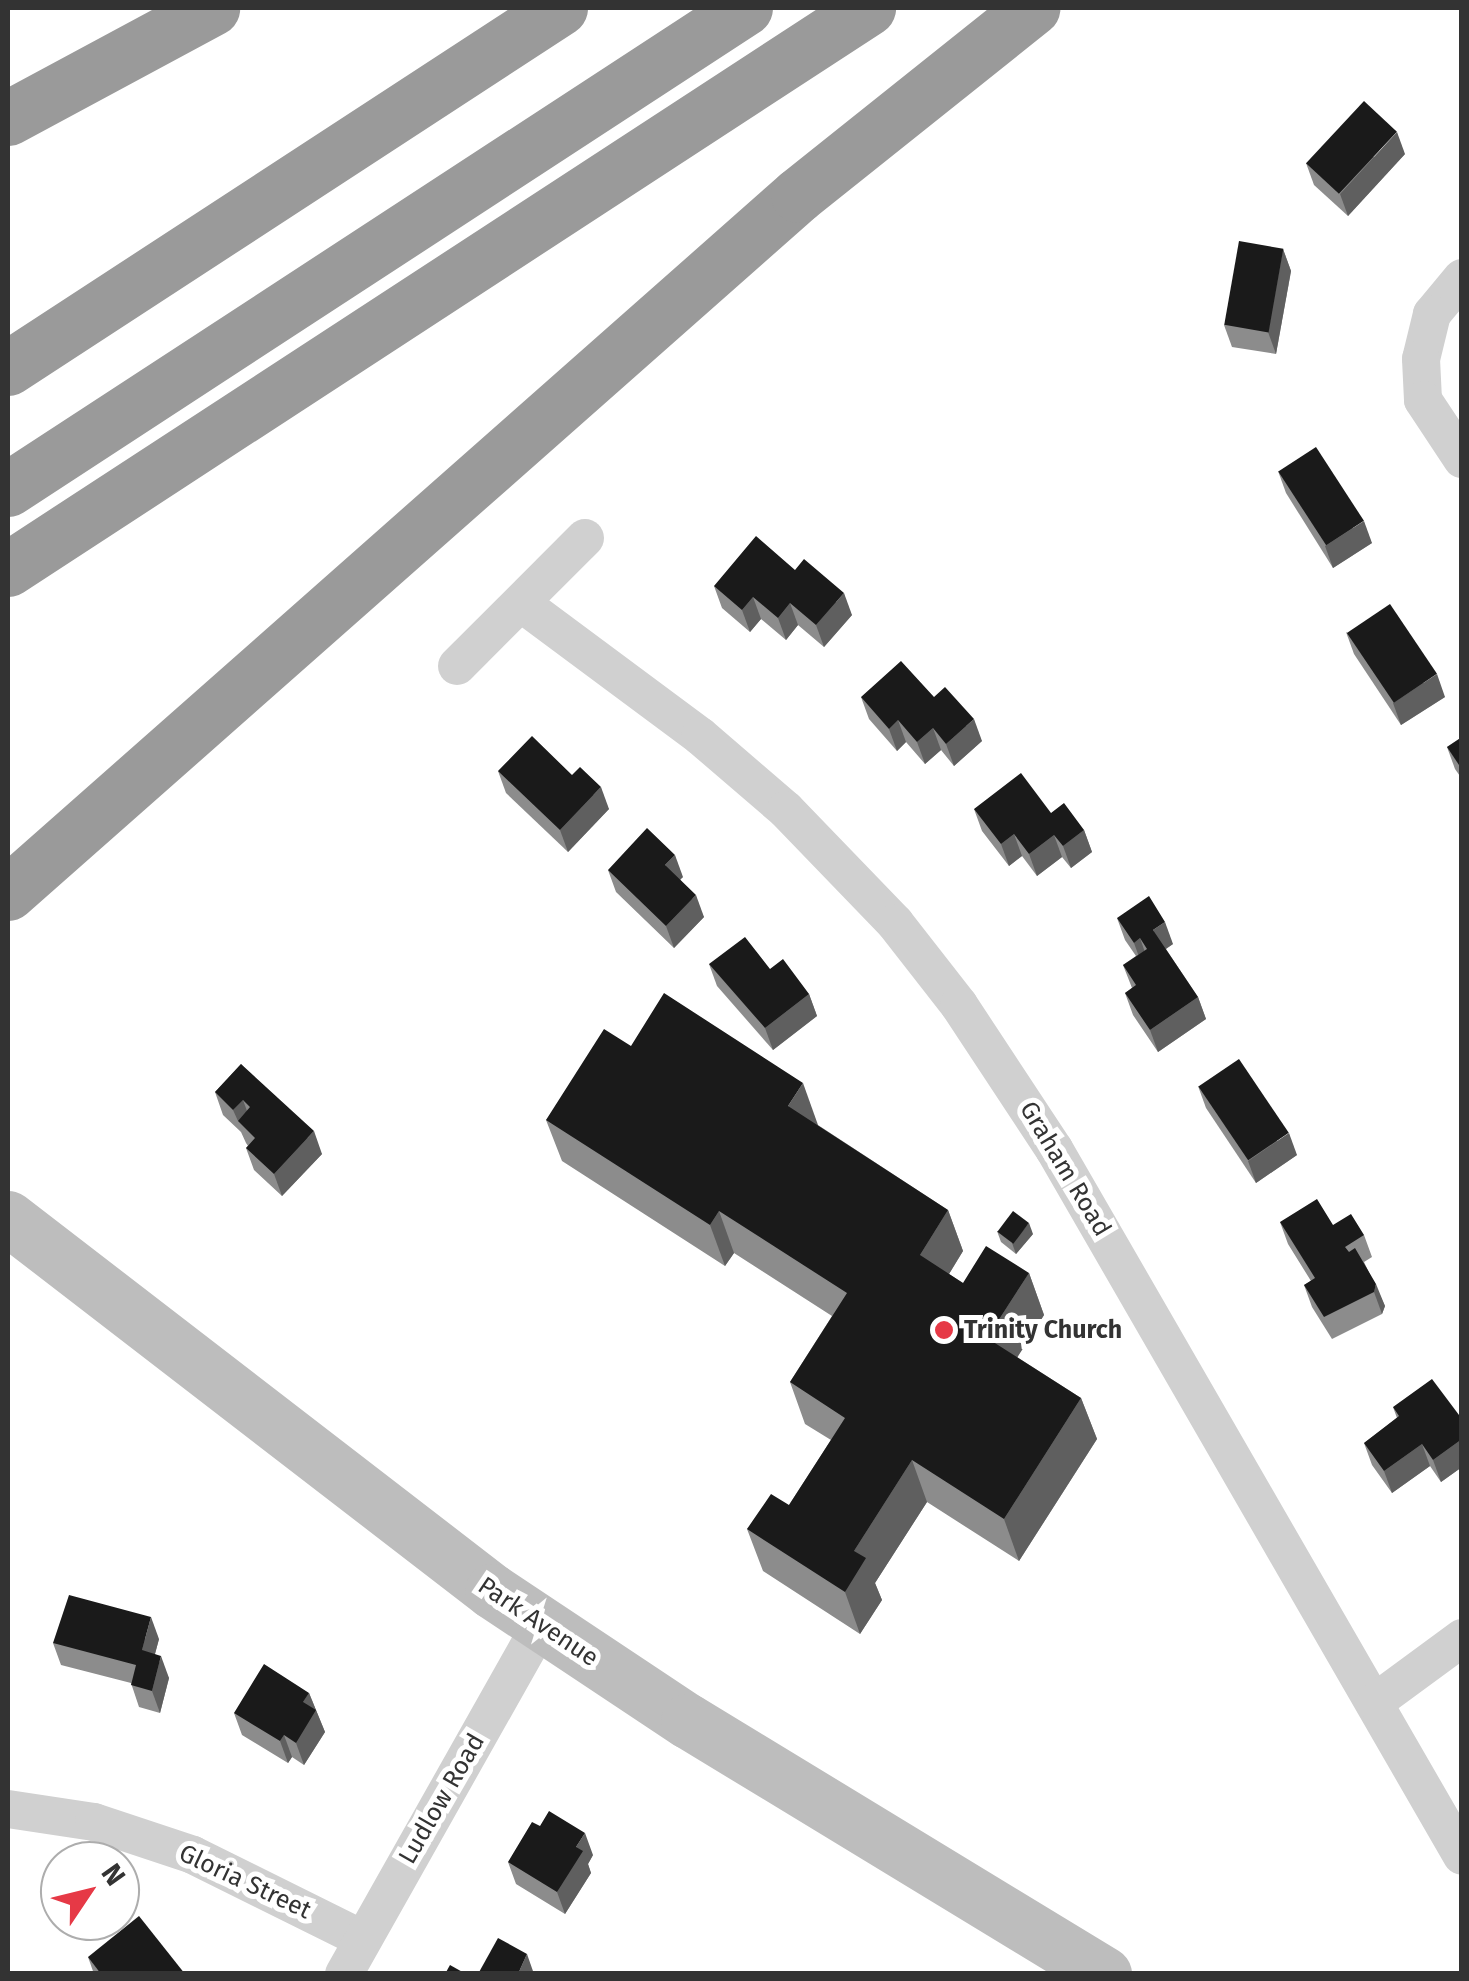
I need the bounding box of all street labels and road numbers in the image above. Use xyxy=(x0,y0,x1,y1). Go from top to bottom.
street label: Graham Road xyxy=(1013,1096,1117,1242)
street label: Park Avenue xyxy=(472,1571,604,1673)
street label: Ludlow Road xyxy=(393,1728,491,1870)
street label: Gloria Street xyxy=(174,1838,316,1926)

